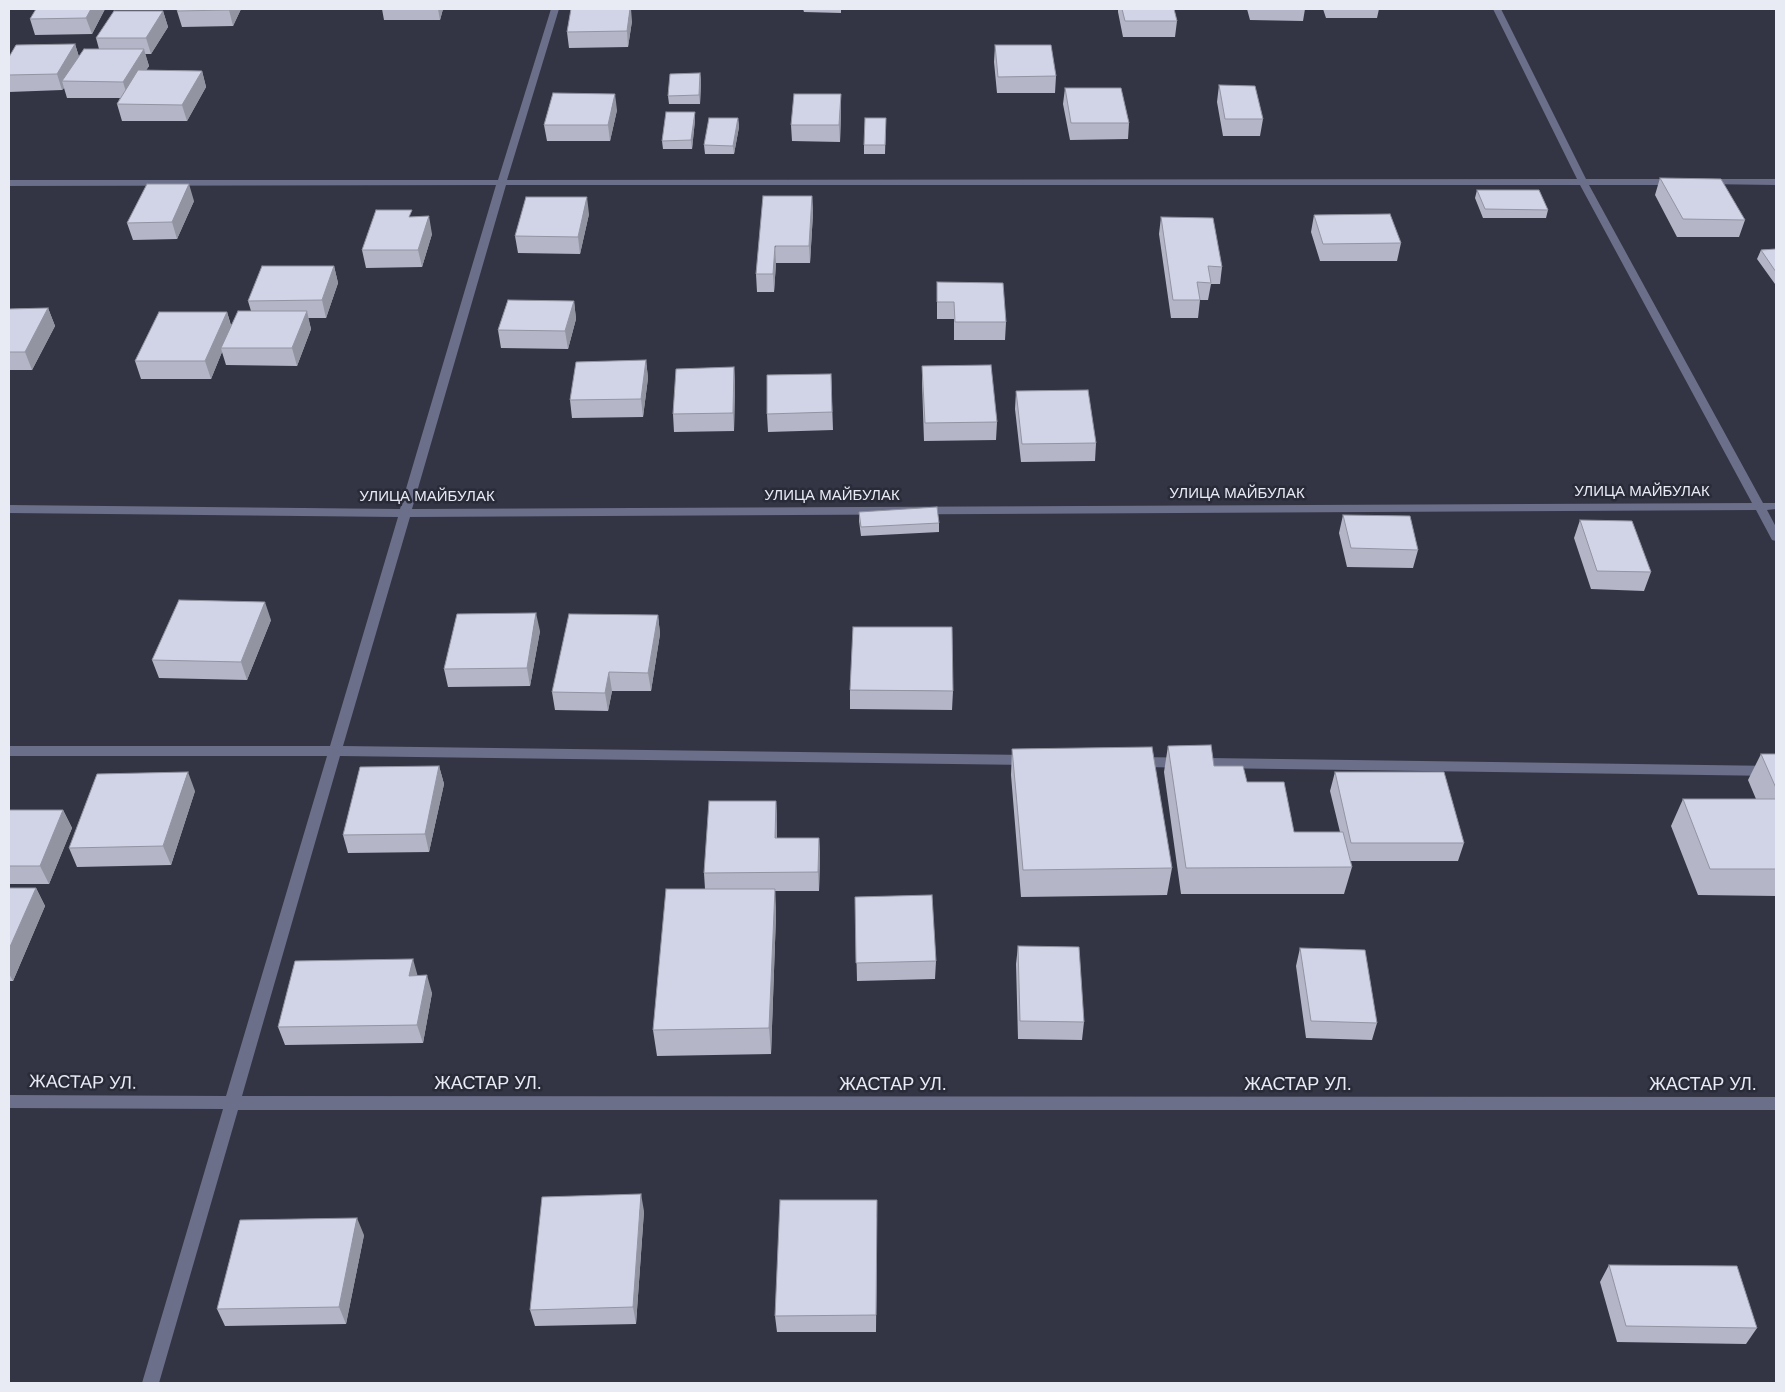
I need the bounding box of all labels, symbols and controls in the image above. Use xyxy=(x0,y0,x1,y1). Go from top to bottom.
street label: УЛИЦА МАЙБУЛАК xyxy=(1574,483,1710,501)
street label: УЛИЦА МАЙБУЛАК xyxy=(1169,485,1305,503)
street label: УЛИЦА МАЙБУЛАК xyxy=(764,487,900,505)
street label: УЛИЦА МАЙБУЛАК xyxy=(359,488,495,506)
street label: ЖАСТАР УЛ. xyxy=(29,1071,137,1095)
street label: ЖАСТАР УЛ. xyxy=(434,1073,542,1095)
street label: ЖАСТАР УЛ. xyxy=(839,1074,947,1096)
street label: ЖАСТАР УЛ. xyxy=(1244,1074,1352,1096)
street label: ЖАСТАР УЛ. xyxy=(1649,1074,1757,1096)

